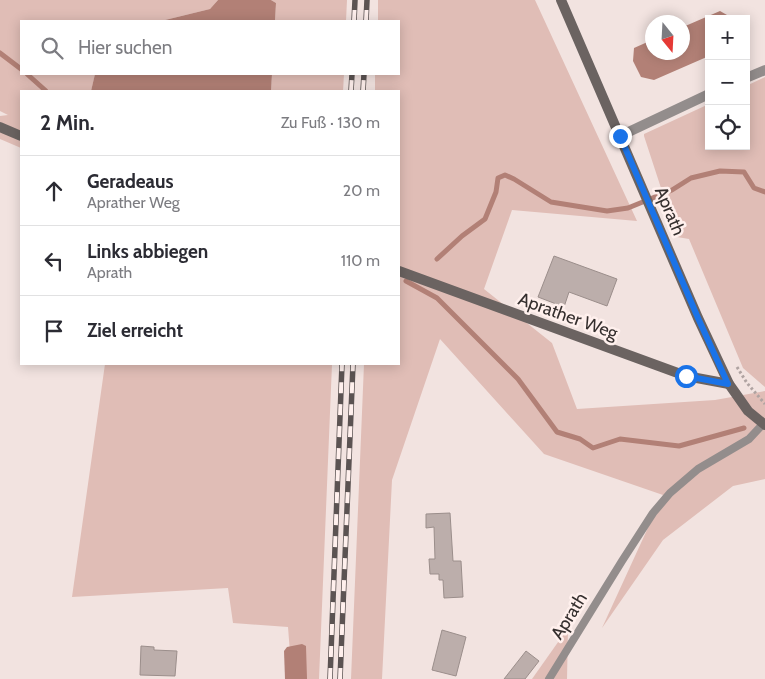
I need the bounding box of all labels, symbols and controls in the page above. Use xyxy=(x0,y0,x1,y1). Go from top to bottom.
north arrow xyxy=(645,15,690,60)
map controls xyxy=(705,15,750,150)
button: + xyxy=(705,15,750,60)
search box xyxy=(20,20,400,75)
icon: search xyxy=(38,34,66,62)
text: Hier suchen xyxy=(78,36,172,59)
button: − xyxy=(705,60,750,105)
button: locate xyxy=(705,105,750,150)
text: 2 Min. xyxy=(40,110,94,135)
text: Zu Fuß · 130 m xyxy=(281,113,380,132)
route end xyxy=(609,125,632,148)
text: Geradeaus xyxy=(87,170,173,193)
icon: ahead xyxy=(40,177,68,205)
text: 20 m xyxy=(343,181,380,200)
street label: Aprath xyxy=(650,183,690,239)
text: Aprather Weg xyxy=(87,193,180,212)
text: Links abbiegen xyxy=(87,240,208,263)
icon: left xyxy=(40,247,68,275)
text: 110 m xyxy=(341,251,380,270)
text: Aprath xyxy=(87,263,132,282)
street label: Aprather Weg xyxy=(515,288,622,345)
icon: arrive xyxy=(40,317,68,345)
text: Ziel erreicht xyxy=(87,319,183,342)
route start xyxy=(675,365,698,388)
street label: Aprath xyxy=(546,589,592,643)

